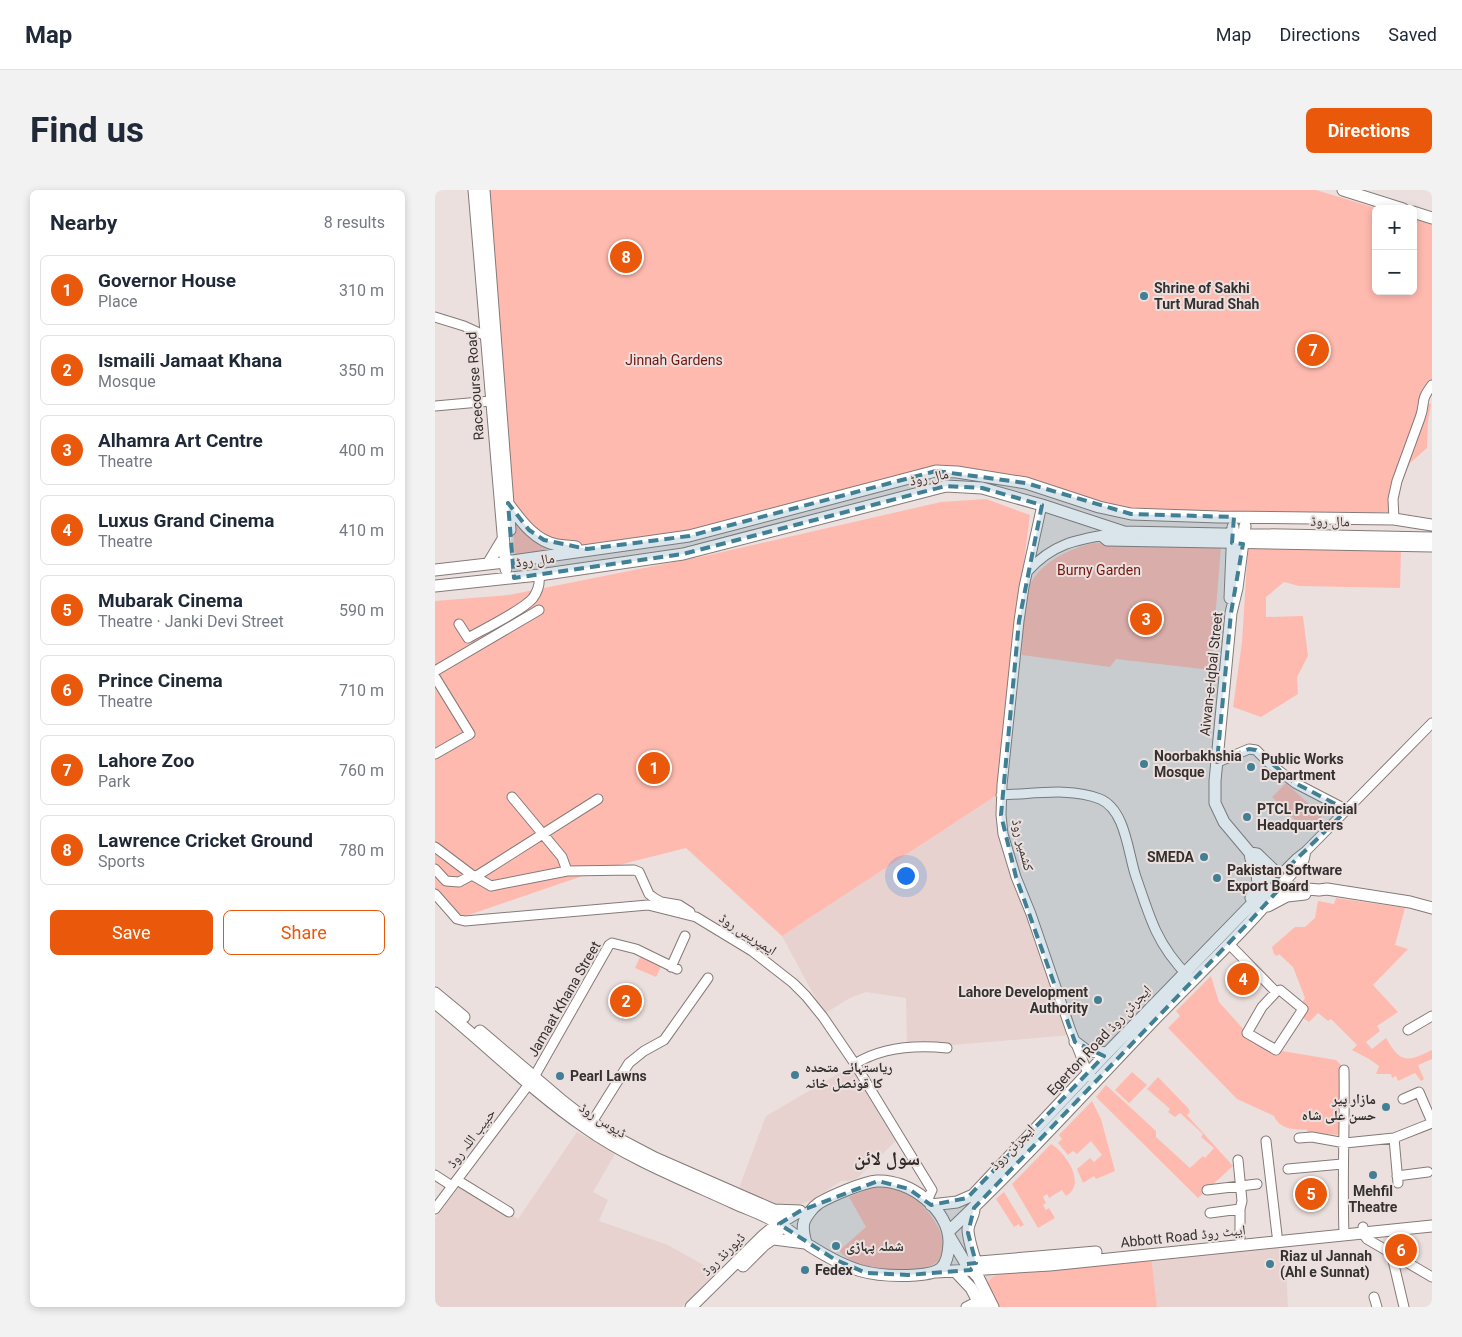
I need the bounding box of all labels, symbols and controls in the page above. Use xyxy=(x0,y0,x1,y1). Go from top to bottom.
text: Map xyxy=(25,21,72,49)
text: Map xyxy=(1216,24,1251,45)
text: Directions xyxy=(1279,24,1360,45)
text: Saved xyxy=(1388,24,1437,45)
button: Directions xyxy=(1306,108,1432,153)
text: Find us xyxy=(30,110,144,151)
map controls xyxy=(1372,205,1417,295)
button: + xyxy=(1372,205,1417,250)
text: Nearby xyxy=(50,211,117,235)
text: 8 results xyxy=(324,213,385,232)
pin: 8 xyxy=(610,238,642,276)
button: − xyxy=(1372,250,1417,295)
text: Governor House xyxy=(98,269,236,292)
place label: Shrine of Sakhi Turt Murad Shah xyxy=(1154,280,1259,312)
text: 1 xyxy=(62,281,72,300)
text: 310 m xyxy=(339,281,384,300)
marker: Shrine of Sakhi Turt Murad Shah xyxy=(1138,290,1150,302)
text: Place xyxy=(98,292,138,311)
street label: Racecourse Road xyxy=(463,331,487,441)
pin: 7 xyxy=(1297,331,1329,369)
text: Ismaili Jamaat Khana xyxy=(98,349,282,372)
park label: Jinnah Gardens xyxy=(625,352,723,368)
text: 2 xyxy=(62,361,72,380)
text: 350 m xyxy=(339,361,384,380)
text: Mosque xyxy=(98,372,156,391)
text: Alhamra Art Centre xyxy=(98,429,263,452)
text: 3 xyxy=(62,441,72,460)
text: 400 m xyxy=(339,441,384,460)
text: Theatre xyxy=(98,452,153,471)
street label: مال روڈ xyxy=(908,465,950,490)
text: Luxus Grand Cinema xyxy=(98,509,274,532)
street label: مال روڈ xyxy=(1310,513,1350,530)
text: 4 xyxy=(62,521,72,540)
text: 410 m xyxy=(339,521,384,540)
text: Theatre xyxy=(98,532,153,551)
street label: مال روڈ xyxy=(514,550,556,571)
park label: Burny Garden xyxy=(1057,562,1141,578)
text: Mubarak Cinema xyxy=(98,589,243,612)
pin: 3 xyxy=(1130,600,1162,638)
text: 5 xyxy=(62,601,72,620)
text: 590 m xyxy=(339,601,384,620)
street label: Aiwan-e-Iqbal Street xyxy=(1197,611,1226,737)
text: Theatre · Janki Devi Street xyxy=(98,612,284,631)
text: Prince Cinema xyxy=(98,669,223,692)
text: 6 xyxy=(62,681,72,700)
text: 710 m xyxy=(339,681,384,700)
text: Theatre xyxy=(98,692,153,711)
place label: Noorbakhshia Mosque xyxy=(1154,748,1242,780)
text: Lahore Zoo xyxy=(98,749,194,772)
pin: 1 xyxy=(638,749,670,787)
place label: Public Works Department xyxy=(1261,751,1344,783)
marker: Noorbakhshia Mosque xyxy=(1138,758,1150,770)
text: 7 xyxy=(62,761,72,780)
text: 760 m xyxy=(339,761,384,780)
marker: Public Works Department xyxy=(1245,761,1257,773)
text: Park xyxy=(98,772,130,791)
place label: PTCL Provincial Headquarters xyxy=(1257,801,1357,833)
marker: PTCL Provincial Headquarters xyxy=(1241,811,1253,823)
street label: کشمیر روڈ xyxy=(1008,817,1037,873)
text: Lawrence Cricket Ground xyxy=(98,829,313,852)
text: 8 xyxy=(62,841,72,860)
text: 780 m xyxy=(339,841,384,860)
place label: SMEDA xyxy=(1147,849,1195,865)
marker: SMEDA xyxy=(1198,851,1210,863)
text: Sports xyxy=(98,852,145,871)
place label: Pakistan Software Export Board xyxy=(1227,862,1342,894)
your location xyxy=(893,863,919,889)
marker: Pakistan Software Export Board xyxy=(1211,872,1223,884)
button: Save xyxy=(50,910,213,955)
button: Share xyxy=(223,910,385,955)
street label: ایمپریس روڈ xyxy=(716,910,780,959)
street label: Jamaat Khana Street xyxy=(524,938,604,1060)
pin: 4 xyxy=(1227,960,1259,998)
pin: 2 xyxy=(610,982,642,1020)
street label: Egerton Road ایجرٹن روڈ xyxy=(1044,982,1155,1099)
place label: Lahore Development Authority xyxy=(958,984,1089,1016)
marker: Lahore Development Authority xyxy=(1092,994,1104,1006)
place label: ریاستہائے متحدہ کا قونصل خانہ xyxy=(805,1059,893,1092)
place label: Pearl Lawns xyxy=(570,1068,647,1084)
marker: ریاستہائے متحدہ کا قونصل خانہ xyxy=(789,1069,801,1081)
marker: Pearl Lawns xyxy=(554,1070,566,1082)
place label: مازار پیر حسن علی شاہ xyxy=(1302,1091,1376,1124)
street label: ڈیوس روڈ xyxy=(576,1099,630,1142)
marker: مازار پیر حسن علی شاہ xyxy=(1380,1101,1392,1113)
street label: حبیب اللہ روڈ xyxy=(443,1105,499,1172)
street label: ایجرٹن روڈ xyxy=(986,1121,1038,1174)
district label: سول لائن xyxy=(854,1147,920,1170)
marker: Mehfil Theatre xyxy=(1367,1169,1379,1181)
pin: 5 xyxy=(1295,1175,1327,1213)
place label: Mehfil Theatre xyxy=(1349,1183,1398,1215)
street label: Abbott Road ایبٹ روڈ xyxy=(1120,1221,1247,1252)
street label: ڈیورنڈ روڈ xyxy=(698,1229,749,1280)
pin: 6 xyxy=(1385,1231,1417,1269)
place label: شملہ پہاڑی xyxy=(846,1238,904,1255)
marker: شملہ پہاڑی xyxy=(830,1240,842,1252)
place label: Riaz ul Jannah (Ahl e Sunnat) xyxy=(1280,1248,1372,1281)
marker: Riaz ul Jannah (Ahl e Sunnat) xyxy=(1264,1258,1276,1270)
place label: Fedex xyxy=(815,1262,854,1278)
marker: Fedex xyxy=(799,1264,811,1276)

